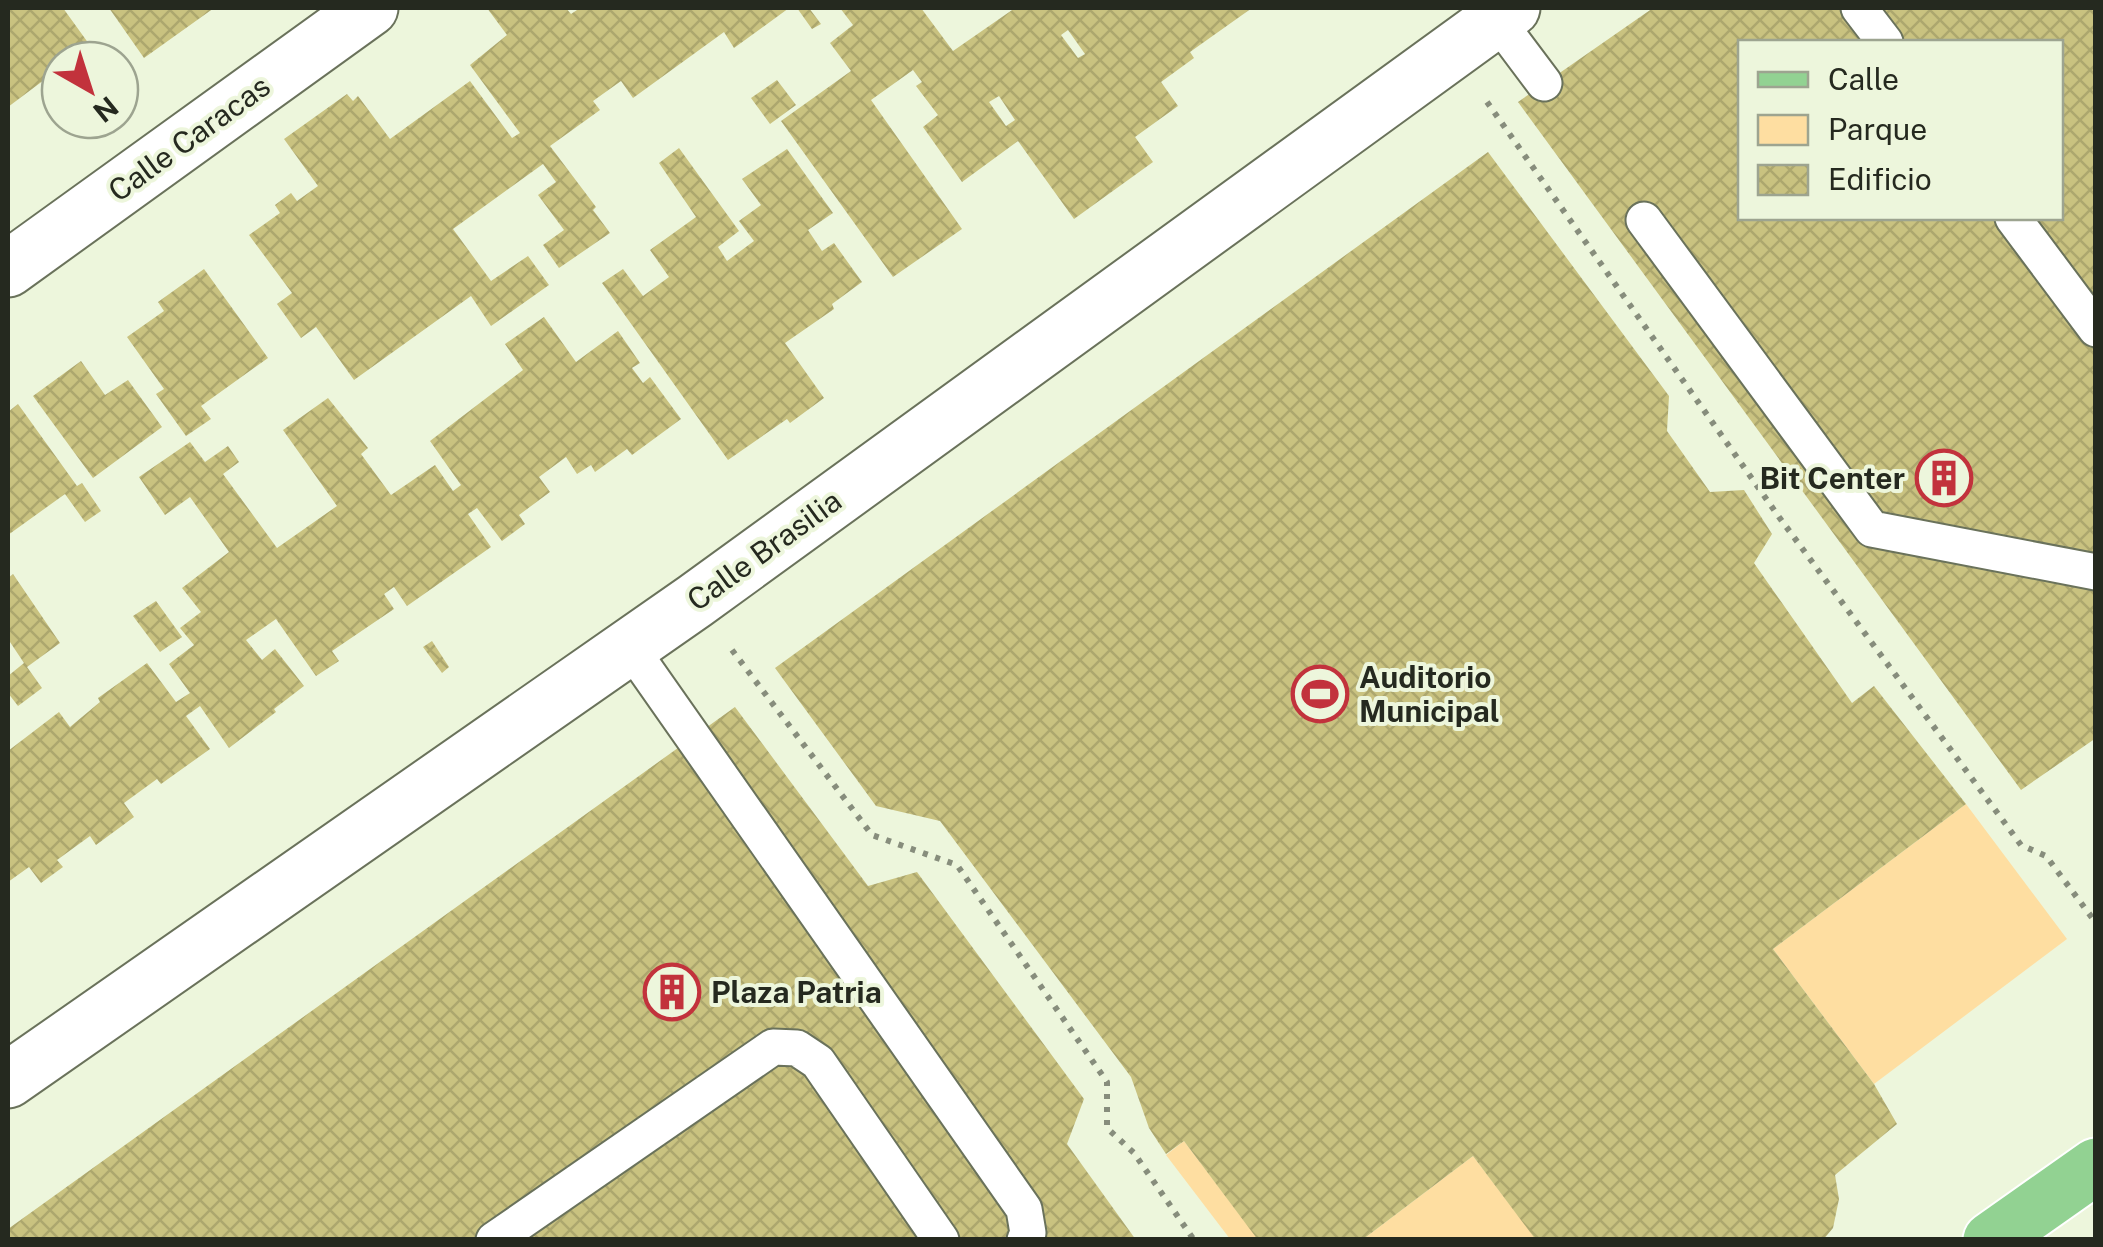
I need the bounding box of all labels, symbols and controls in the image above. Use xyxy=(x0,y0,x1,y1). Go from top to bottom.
north arrow xyxy=(40,40,140,140)
legend xyxy=(1738,40,2063,220)
text: Calle xyxy=(1828,61,1899,97)
street label: Calle Caracas xyxy=(101,67,277,209)
text: N xyxy=(87,90,125,130)
text: Parque xyxy=(1828,111,1927,147)
text: Edificio xyxy=(1828,161,1932,197)
building icon: Bit Center xyxy=(1914,448,1974,508)
place label: Bit Center xyxy=(1759,460,1905,496)
street label: Calle Brasilia xyxy=(680,482,848,618)
place label: Auditorio Municipal xyxy=(1359,659,1500,729)
sports icon: Auditorio Municipal xyxy=(1290,664,1350,724)
building icon: Plaza Patria xyxy=(642,962,702,1022)
place label: Plaza Patria xyxy=(711,974,882,1010)

